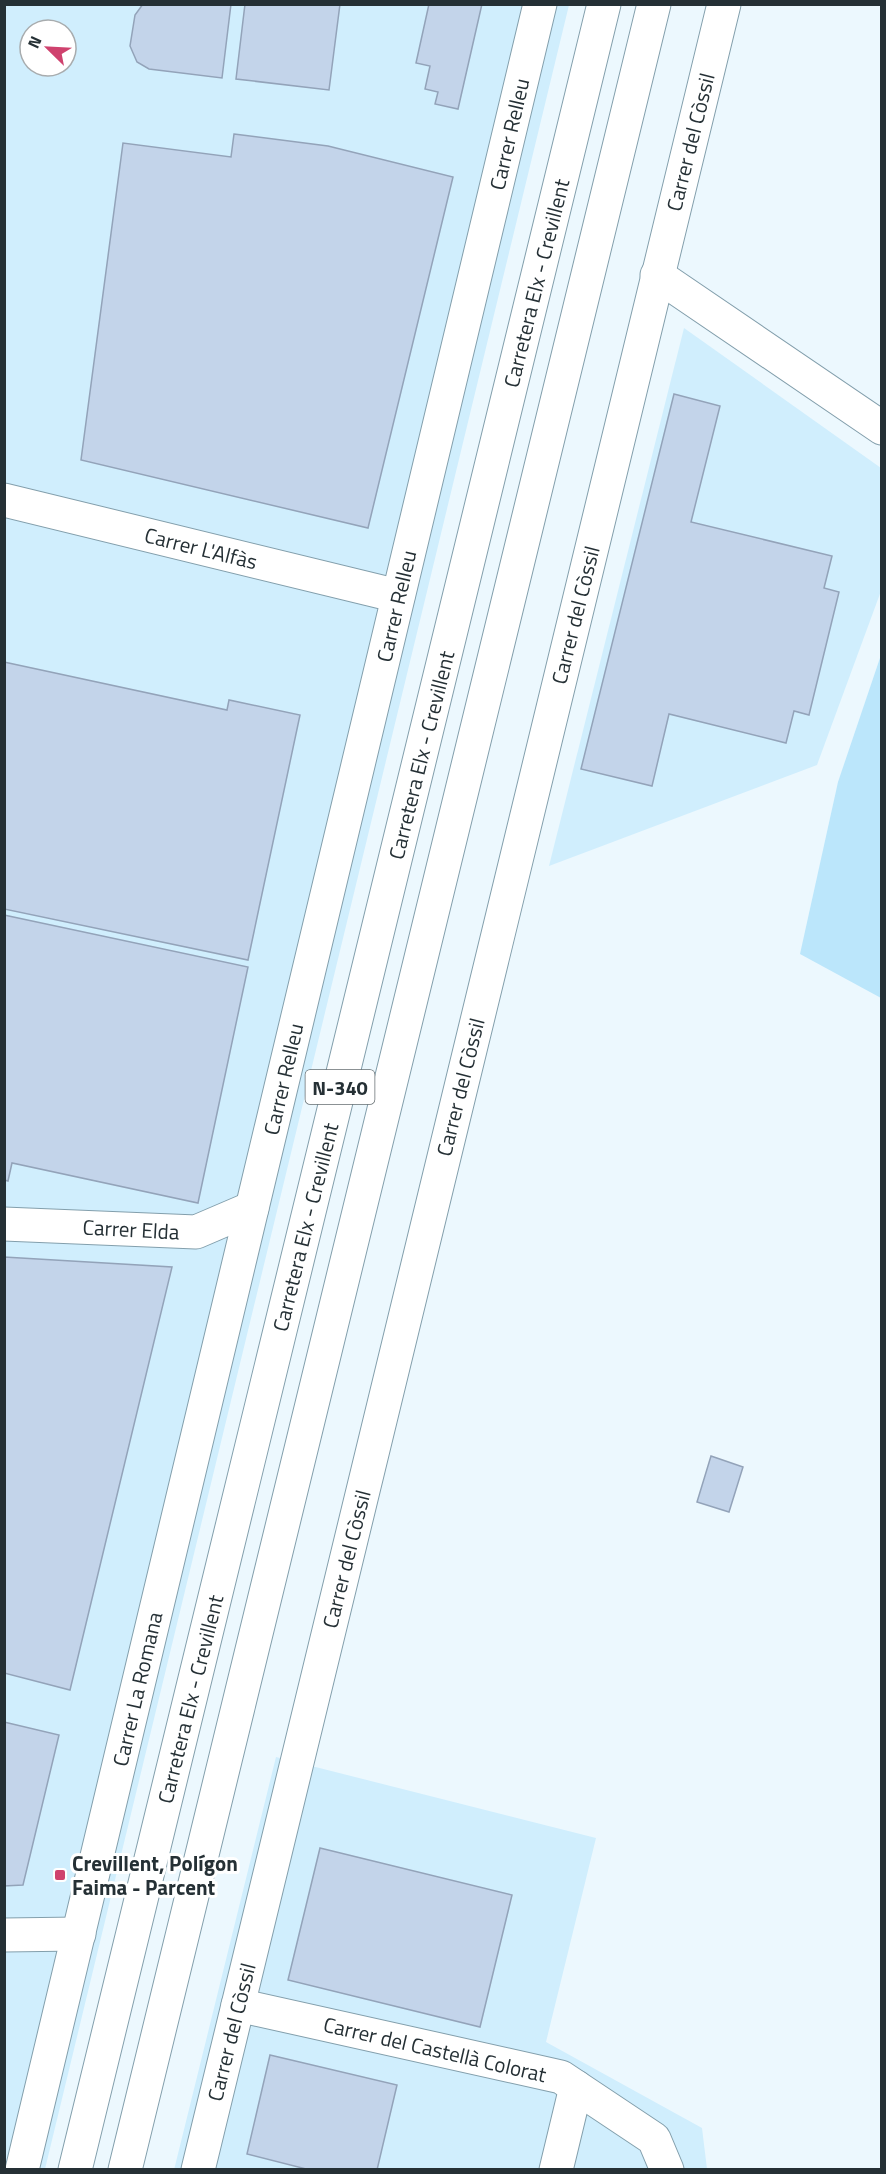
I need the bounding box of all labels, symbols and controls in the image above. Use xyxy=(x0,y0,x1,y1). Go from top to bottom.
north arrow xyxy=(18,18,78,78)
text: N xyxy=(21,32,48,52)
street label: Carrer del Còssil xyxy=(657,70,723,214)
street label: Carrer Relleu xyxy=(481,75,537,193)
street label: Carretera Elx - Crevillent xyxy=(495,175,578,391)
street label: Carrer L'Alfàs xyxy=(141,519,261,577)
street label: Carrer del Còssil xyxy=(542,543,608,687)
street label: Carrer Relleu xyxy=(368,547,424,665)
street label: Carretera Elx - Crevillent xyxy=(380,647,463,863)
street label: Carrer del Còssil xyxy=(427,1015,493,1159)
street label: Carrer Relleu xyxy=(255,1020,311,1138)
road number: N-340 xyxy=(306,1070,374,1104)
street label: Carretera Elx - Crevillent xyxy=(264,1119,347,1335)
street label: Carrer Elda xyxy=(82,1210,181,1248)
street label: Carrer del Còssil xyxy=(313,1487,379,1631)
street label: Carretera Elx - Crevillent xyxy=(149,1591,232,1807)
street label: Carrer La Romana xyxy=(104,1608,170,1769)
place label: Crevillent, Polígon Faima - Parcent xyxy=(72,1847,238,1903)
marker: Crevillent, Polígon Faima - Parcent xyxy=(53,1868,67,1882)
street label: Carrer del Còssil xyxy=(198,1960,264,2104)
street label: Carrer del Castellà Colorat xyxy=(320,2008,550,2090)

